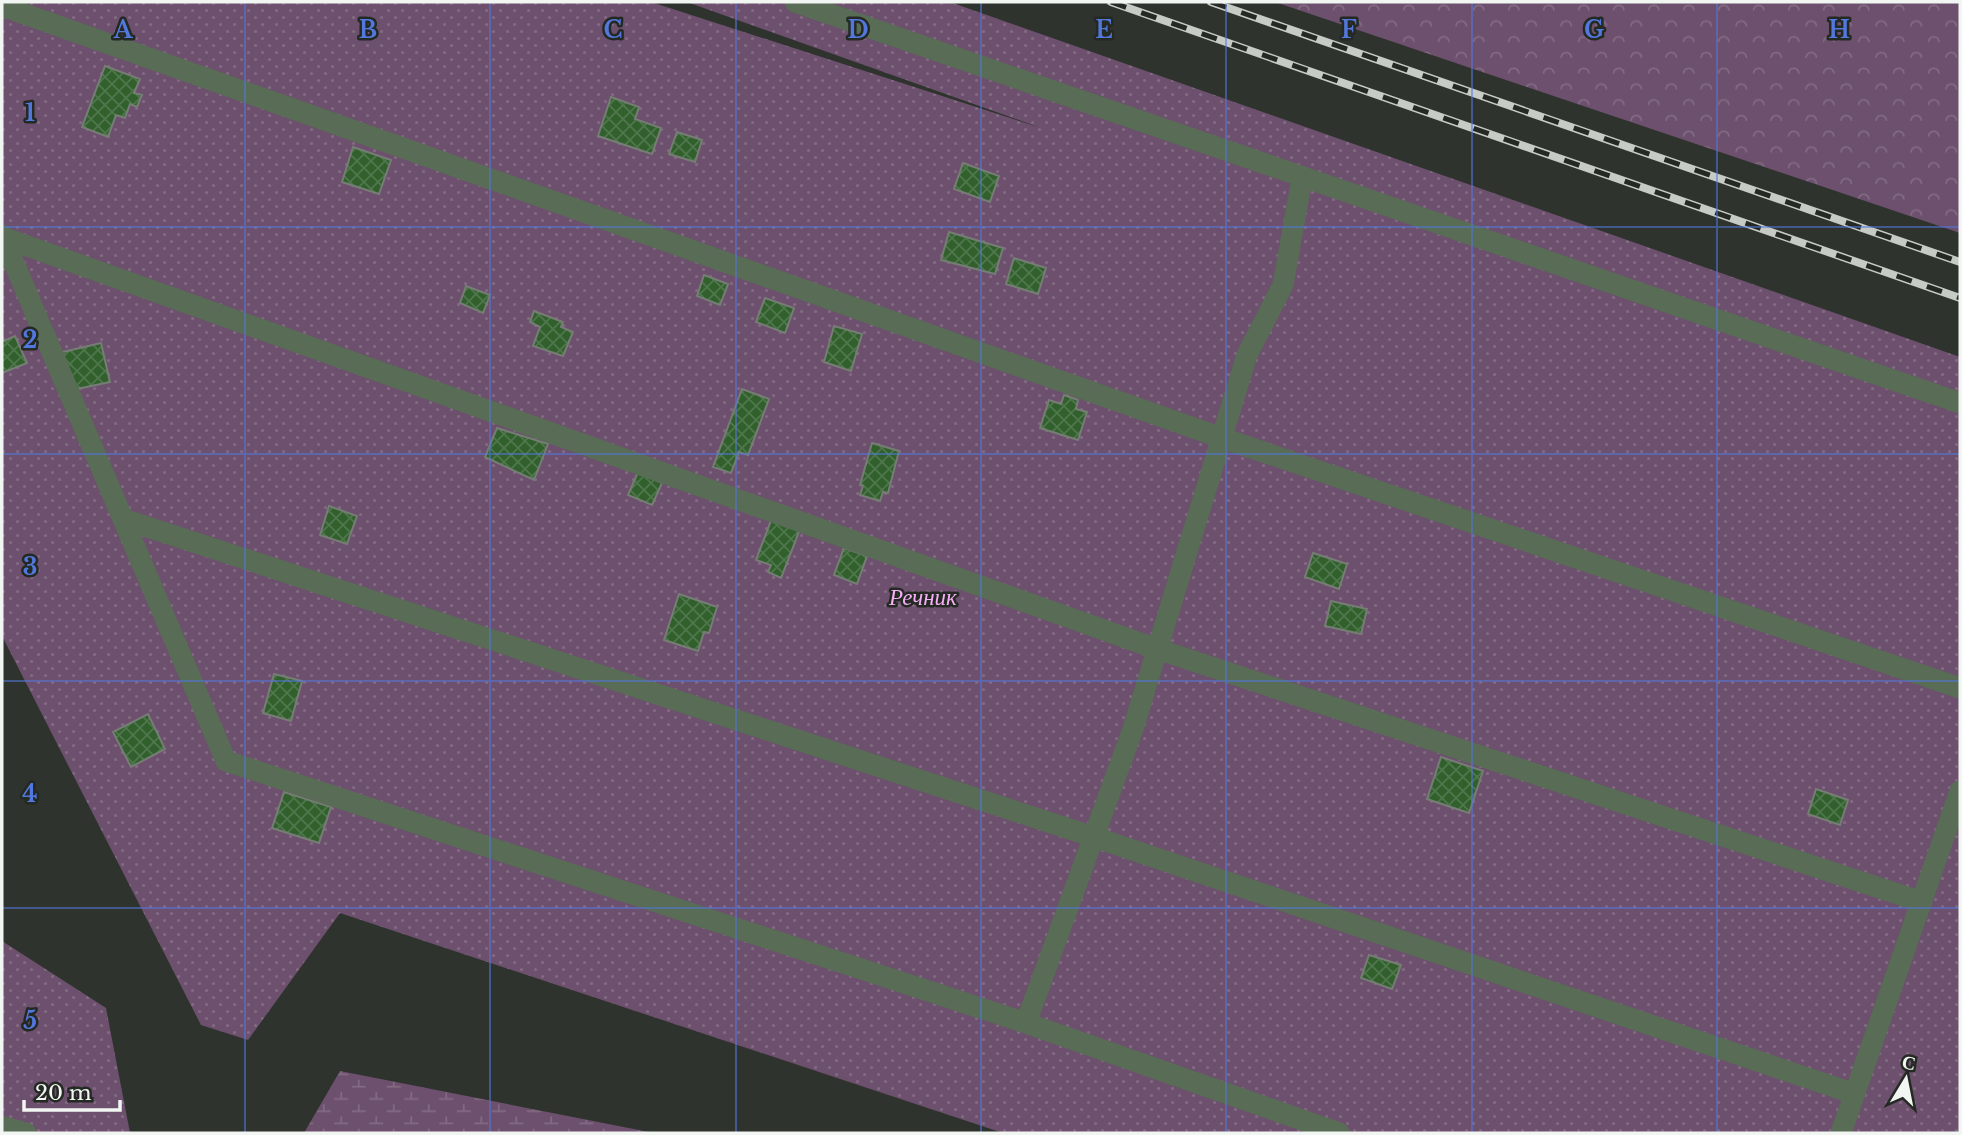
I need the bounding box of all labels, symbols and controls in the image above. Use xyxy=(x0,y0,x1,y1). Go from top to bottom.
text: A xyxy=(113,16,134,44)
text: B xyxy=(359,16,377,44)
text: C xyxy=(604,16,622,44)
text: D xyxy=(847,16,869,44)
text: E xyxy=(1095,16,1113,44)
text: F xyxy=(1341,16,1357,44)
text: G xyxy=(1584,16,1604,44)
text: H xyxy=(1828,16,1850,44)
text: 1 xyxy=(25,99,35,127)
text: 2 xyxy=(23,326,37,354)
text: 3 xyxy=(23,553,37,581)
park label: Речник xyxy=(888,583,957,611)
text: 4 xyxy=(22,780,38,808)
text: 5 xyxy=(23,1007,37,1035)
north arrow xyxy=(1871,1044,1941,1114)
text: С xyxy=(1900,1050,1918,1075)
scale bar xyxy=(24,1068,121,1112)
text: 20 m xyxy=(35,1080,92,1106)

